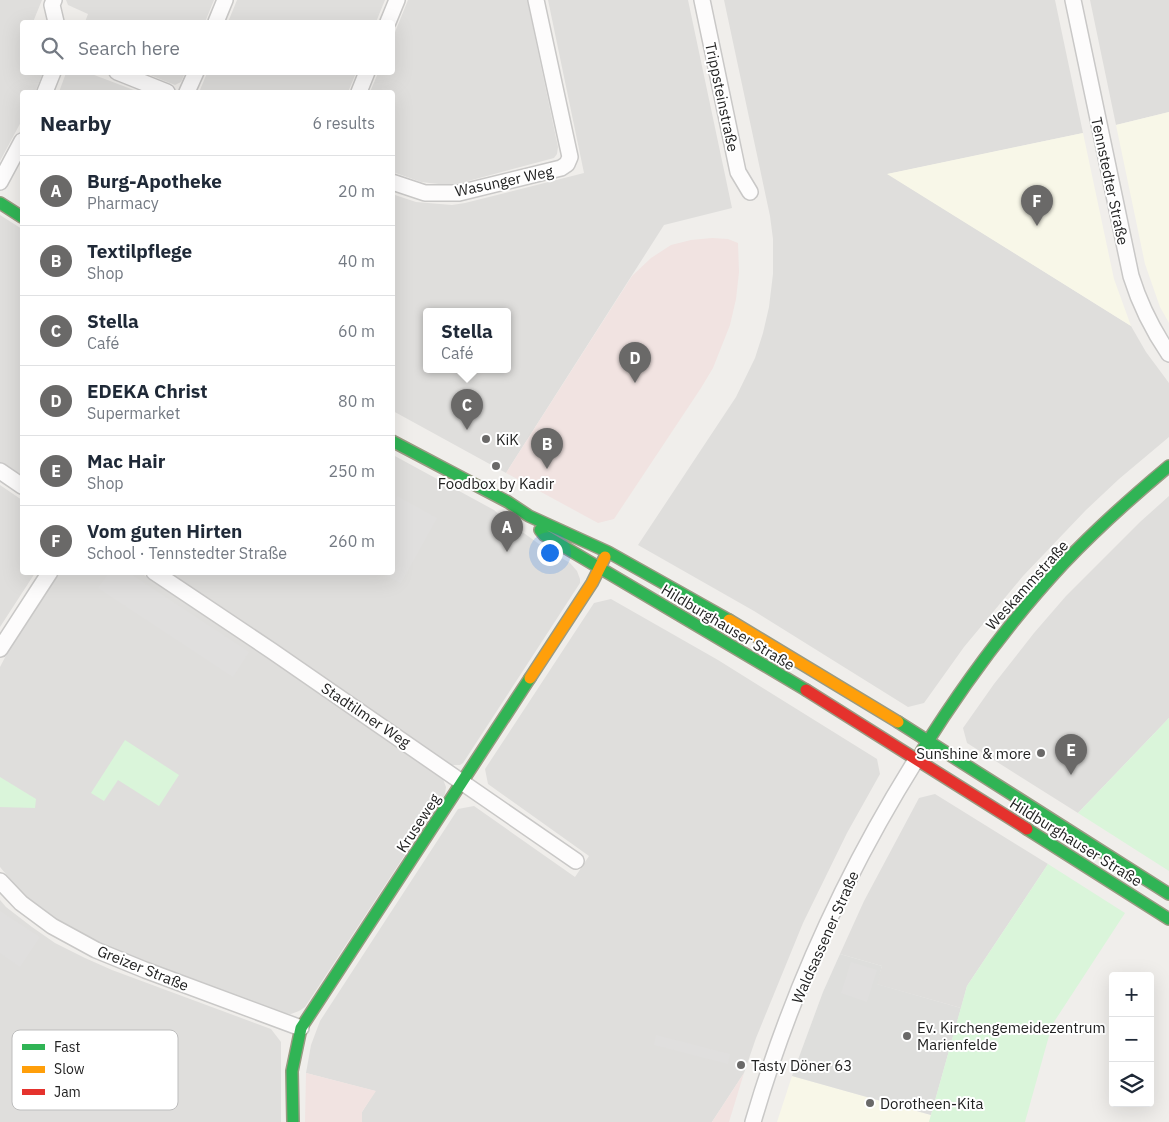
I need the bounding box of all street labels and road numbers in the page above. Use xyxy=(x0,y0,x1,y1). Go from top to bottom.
street label: Trippsteinstraße xyxy=(701,41,743,153)
street label: Tennstedter Straße xyxy=(1087,115,1133,247)
street label: Wasunger Weg xyxy=(453,161,555,201)
street label: Weskammstraße xyxy=(982,536,1072,634)
street label: Hildburghauser Straße xyxy=(658,580,798,674)
street label: Stadtilmer Weg xyxy=(318,678,414,752)
street label: Kruseweg xyxy=(392,790,444,856)
street label: Hildburghauser Straße xyxy=(1006,794,1146,890)
street label: Waldsassener Straße xyxy=(787,868,863,1006)
street label: Greizer Straße xyxy=(94,941,192,995)

